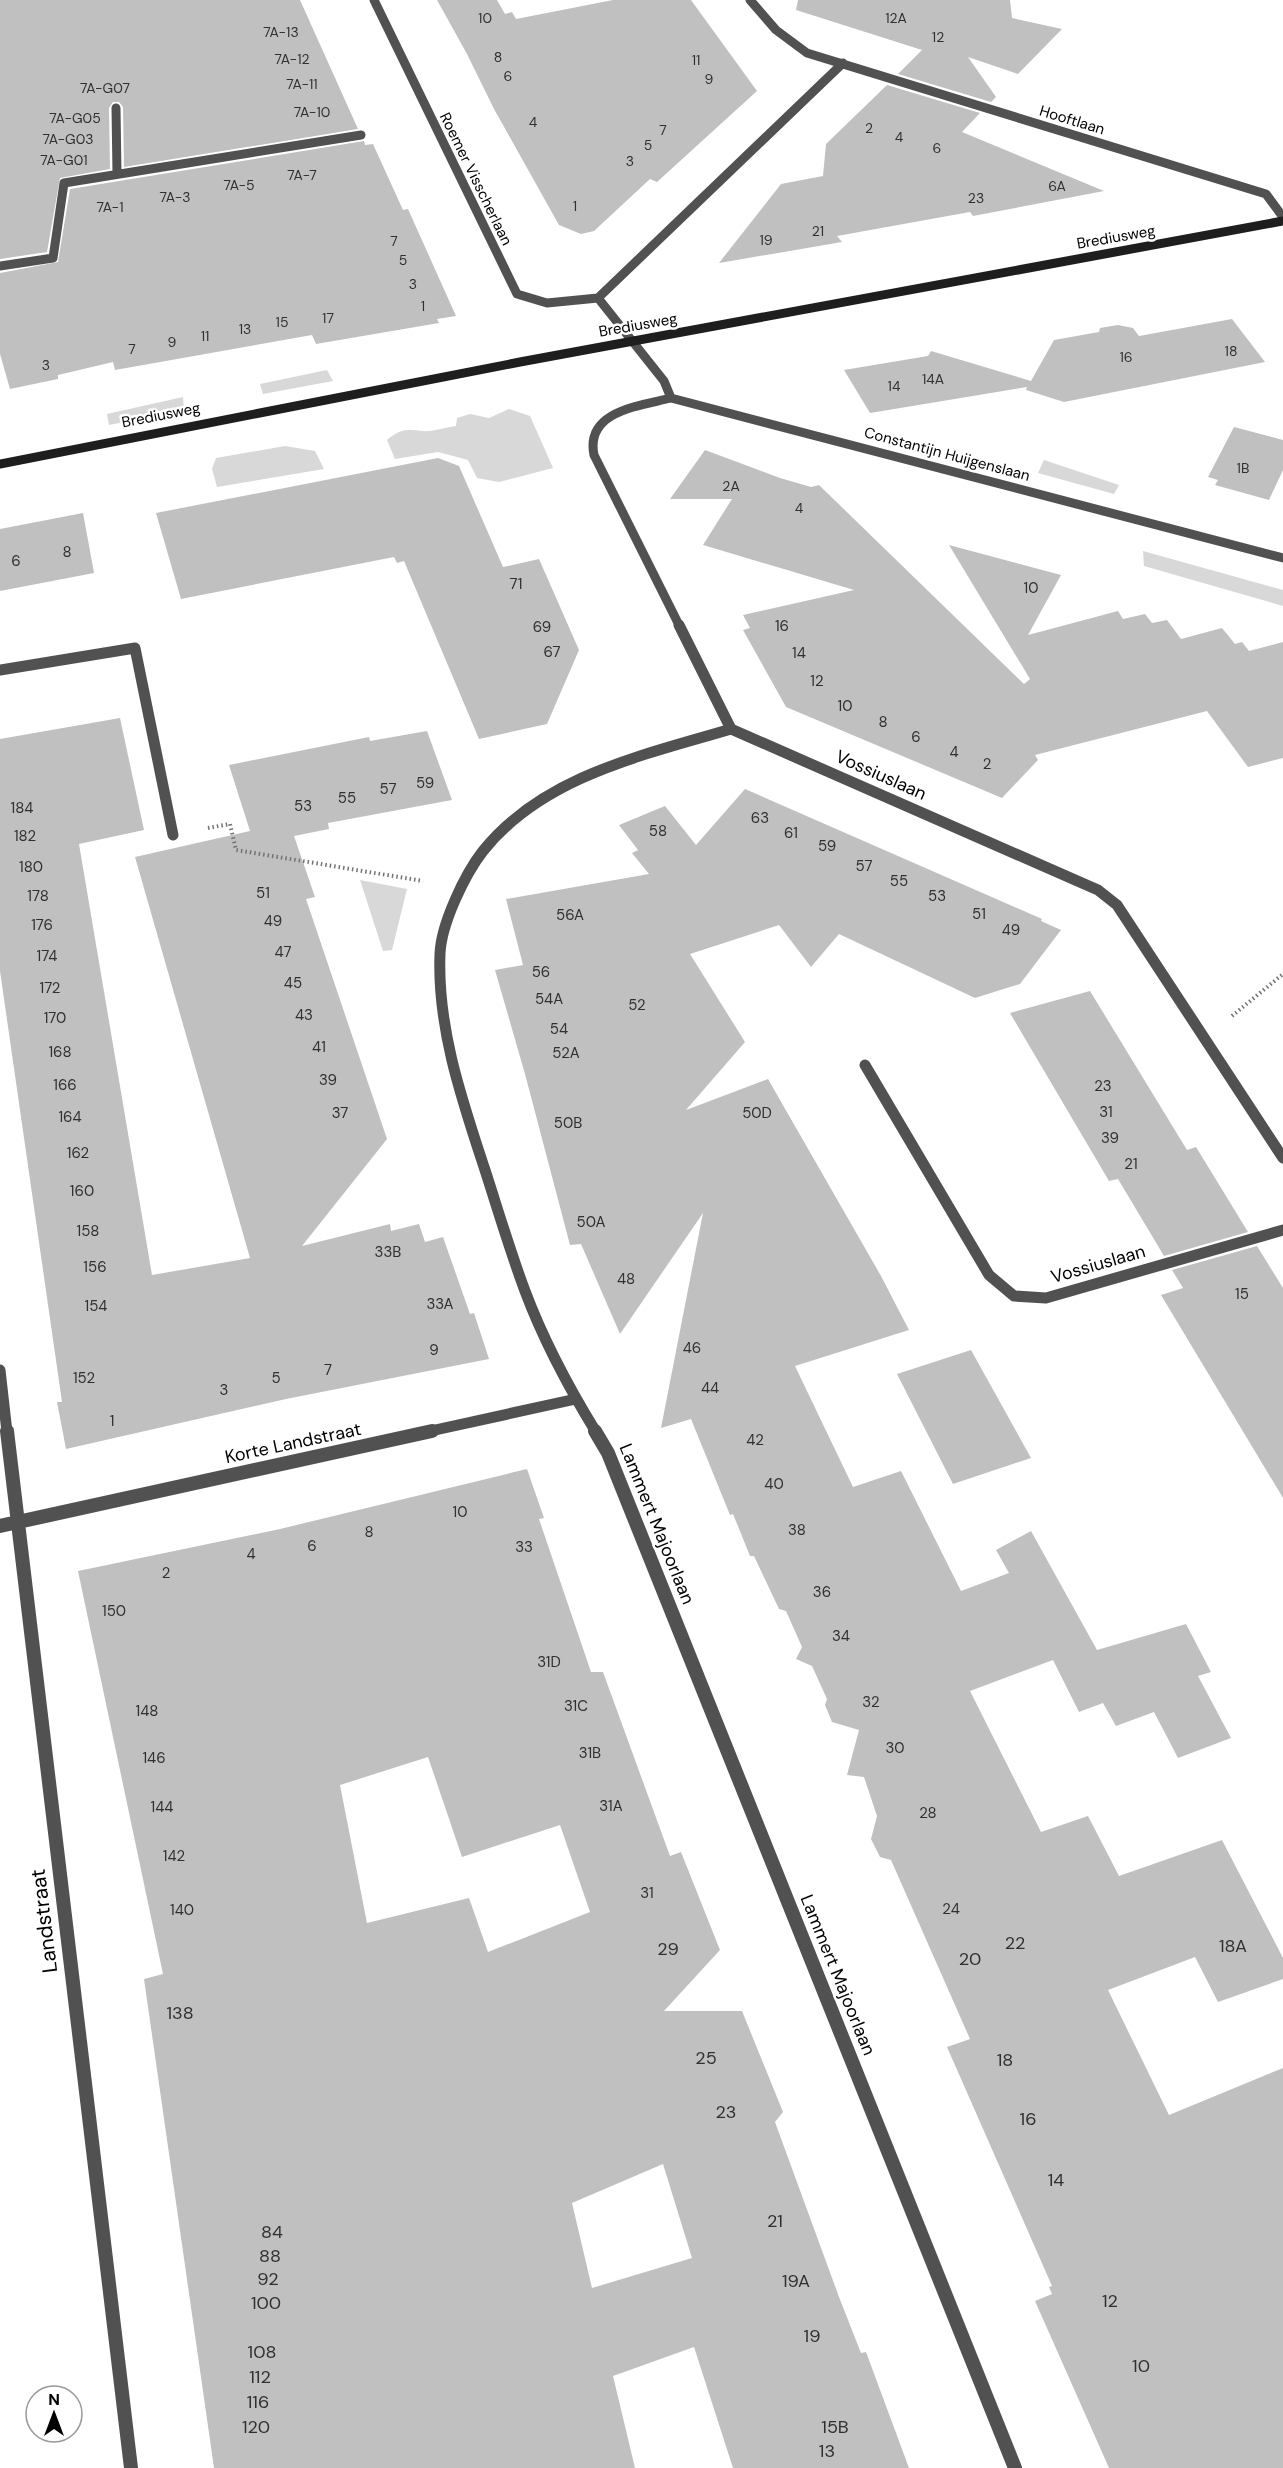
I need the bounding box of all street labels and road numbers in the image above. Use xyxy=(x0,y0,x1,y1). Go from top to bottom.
street label: Hooftlaan xyxy=(1037,101,1107,139)
street label: Roemer Visscherlaan xyxy=(435,109,517,249)
street label: Brediusweg xyxy=(1075,220,1157,254)
street label: Brediusweg xyxy=(597,308,679,342)
street label: Brediusweg xyxy=(120,398,202,432)
street label: Constantijn Huijgenslaan xyxy=(862,422,1032,486)
street label: Vossiuslaan xyxy=(832,744,930,806)
street label: Vossiuslaan xyxy=(1048,1239,1148,1289)
street label: Korte Landstraat xyxy=(223,1417,363,1469)
street label: Lammert Majoorlaan xyxy=(614,1440,700,1608)
street label: Landstraat xyxy=(24,1867,64,1975)
street label: Lammert Majoorlaan xyxy=(795,1891,881,2059)

